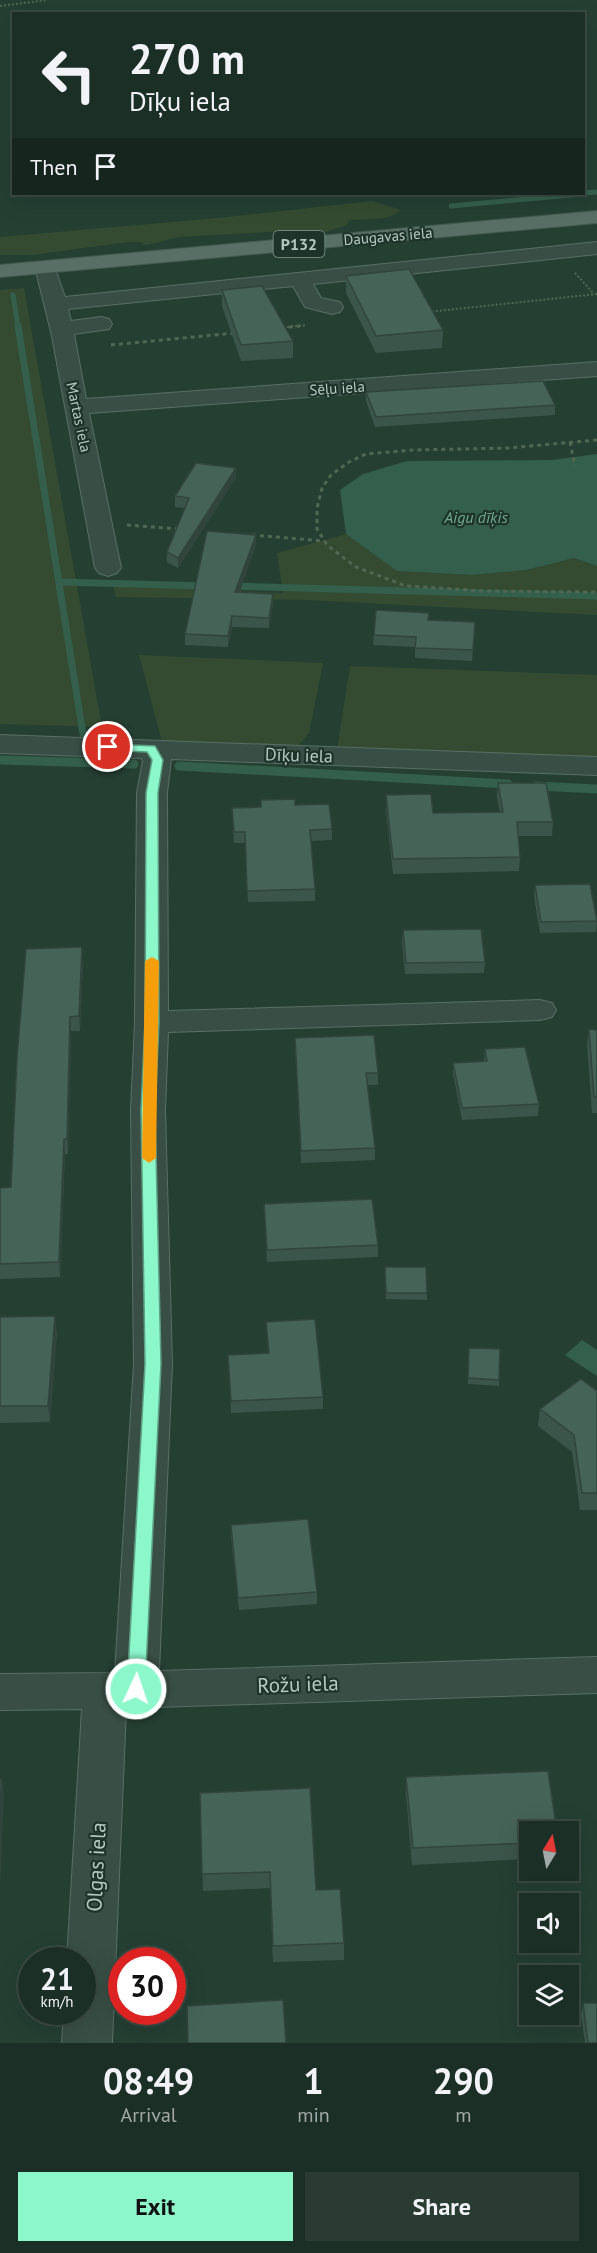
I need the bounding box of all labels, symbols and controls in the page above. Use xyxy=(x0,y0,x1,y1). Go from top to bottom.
text: 270 m xyxy=(129,31,245,86)
icon: left xyxy=(30,36,108,114)
text: Dīķu iela xyxy=(129,84,231,118)
icon: arrive xyxy=(89,150,122,183)
text: Then xyxy=(30,153,77,181)
street label: Daugavas iela xyxy=(343,223,433,249)
road number: P132 xyxy=(274,231,324,257)
street label: Sēļu iela xyxy=(309,377,365,399)
street label: Martas iela xyxy=(62,380,96,454)
water label: Aigu dīķis xyxy=(443,507,508,527)
pin xyxy=(82,721,133,772)
icon: arrive xyxy=(91,730,124,763)
street label: Dīķu iela xyxy=(265,742,333,768)
position arrow xyxy=(104,1657,168,1721)
street label: Rožu iela xyxy=(257,1669,339,1699)
north arrow xyxy=(519,1821,579,1881)
map controls xyxy=(519,1821,579,2025)
street label: Olgas iela xyxy=(80,1822,112,1912)
button: sound xyxy=(519,1893,579,1953)
speed limit sign: 30 xyxy=(108,1947,186,2025)
text: 21 xyxy=(40,1959,74,1998)
button: layers xyxy=(519,1965,579,2025)
text: km/h xyxy=(41,1992,73,2011)
text: 08:49 xyxy=(103,2057,194,2104)
text: 1 xyxy=(303,2057,324,2104)
text: 290 xyxy=(433,2057,494,2104)
text: Arrival xyxy=(121,2102,177,2128)
text: min xyxy=(297,2102,330,2128)
text: m xyxy=(455,2102,472,2128)
button: Exit xyxy=(18,2172,293,2241)
button: Share xyxy=(305,2172,579,2241)

